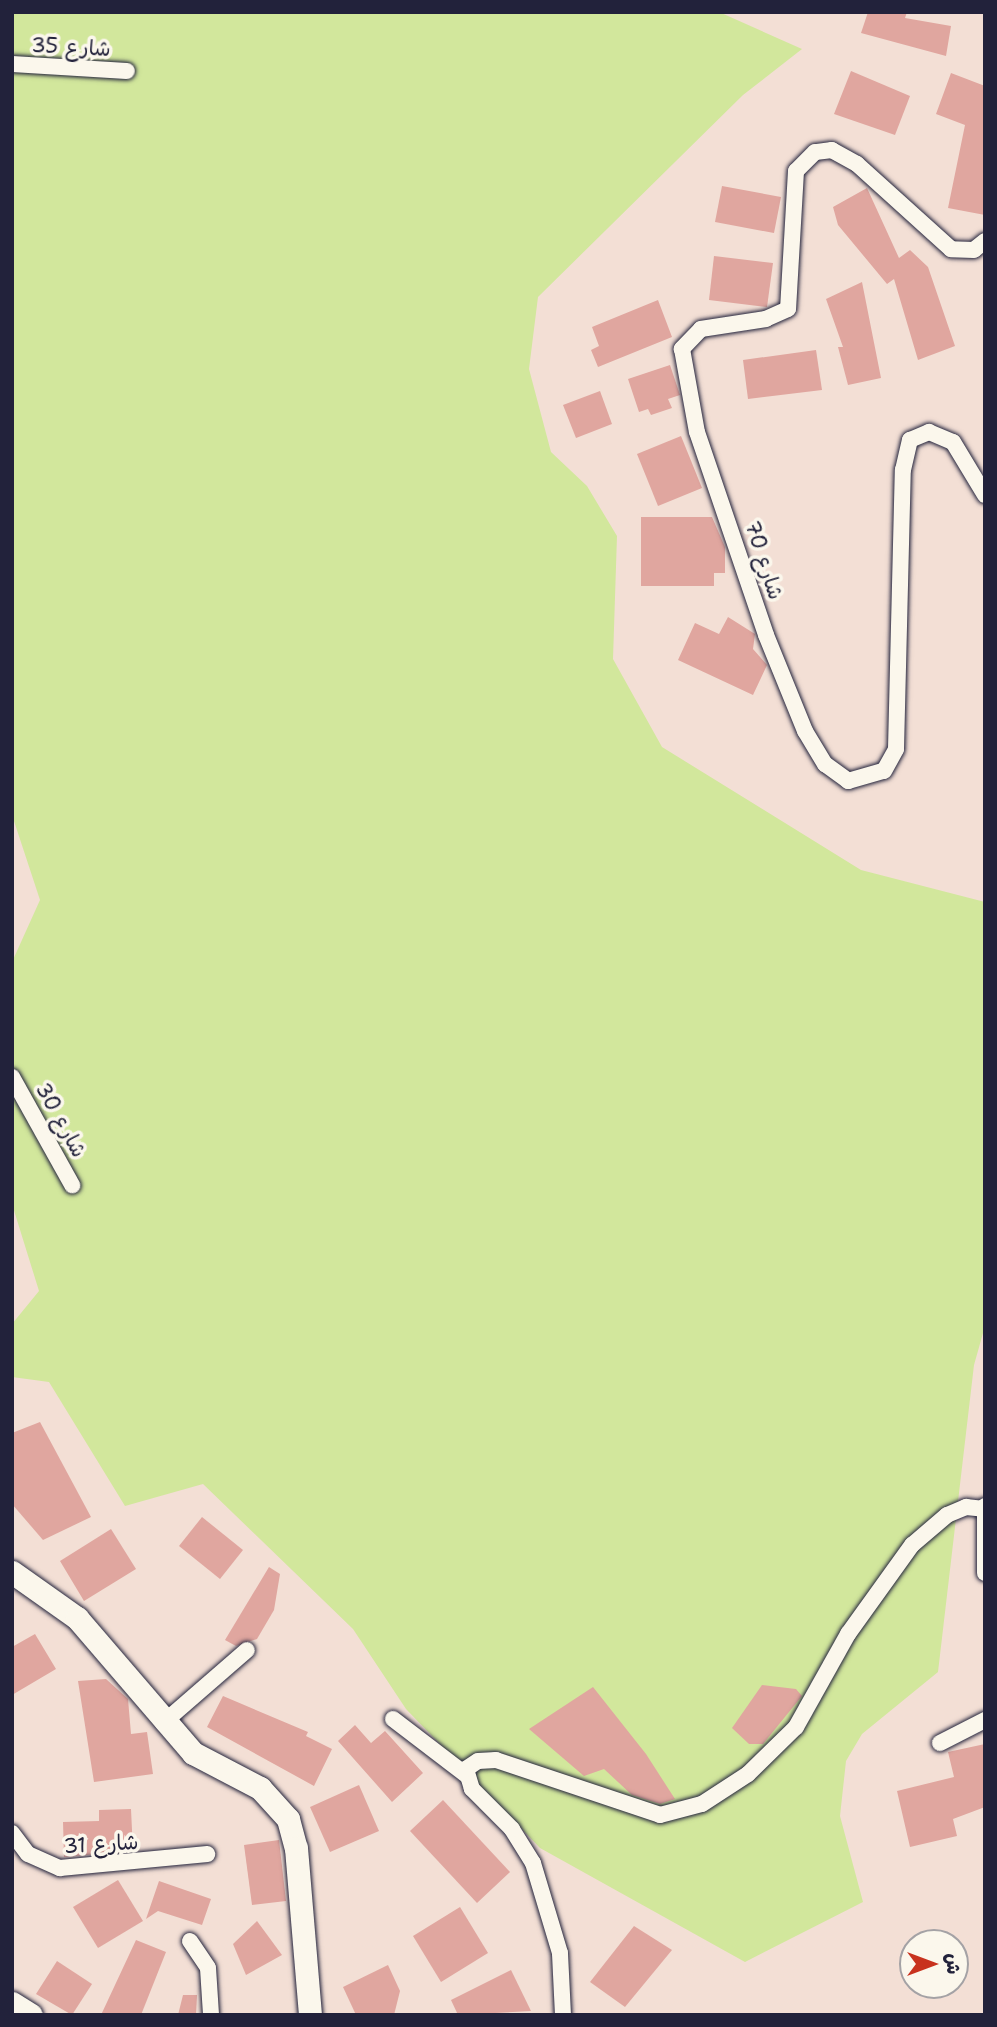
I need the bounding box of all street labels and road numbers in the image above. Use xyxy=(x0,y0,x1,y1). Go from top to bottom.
street label: شارع 35 xyxy=(31,32,111,62)
street label: شارع 70 xyxy=(739,517,789,603)
street label: شارع 30 xyxy=(30,1078,92,1162)
street label: شارع 31 xyxy=(63,1829,139,1859)

